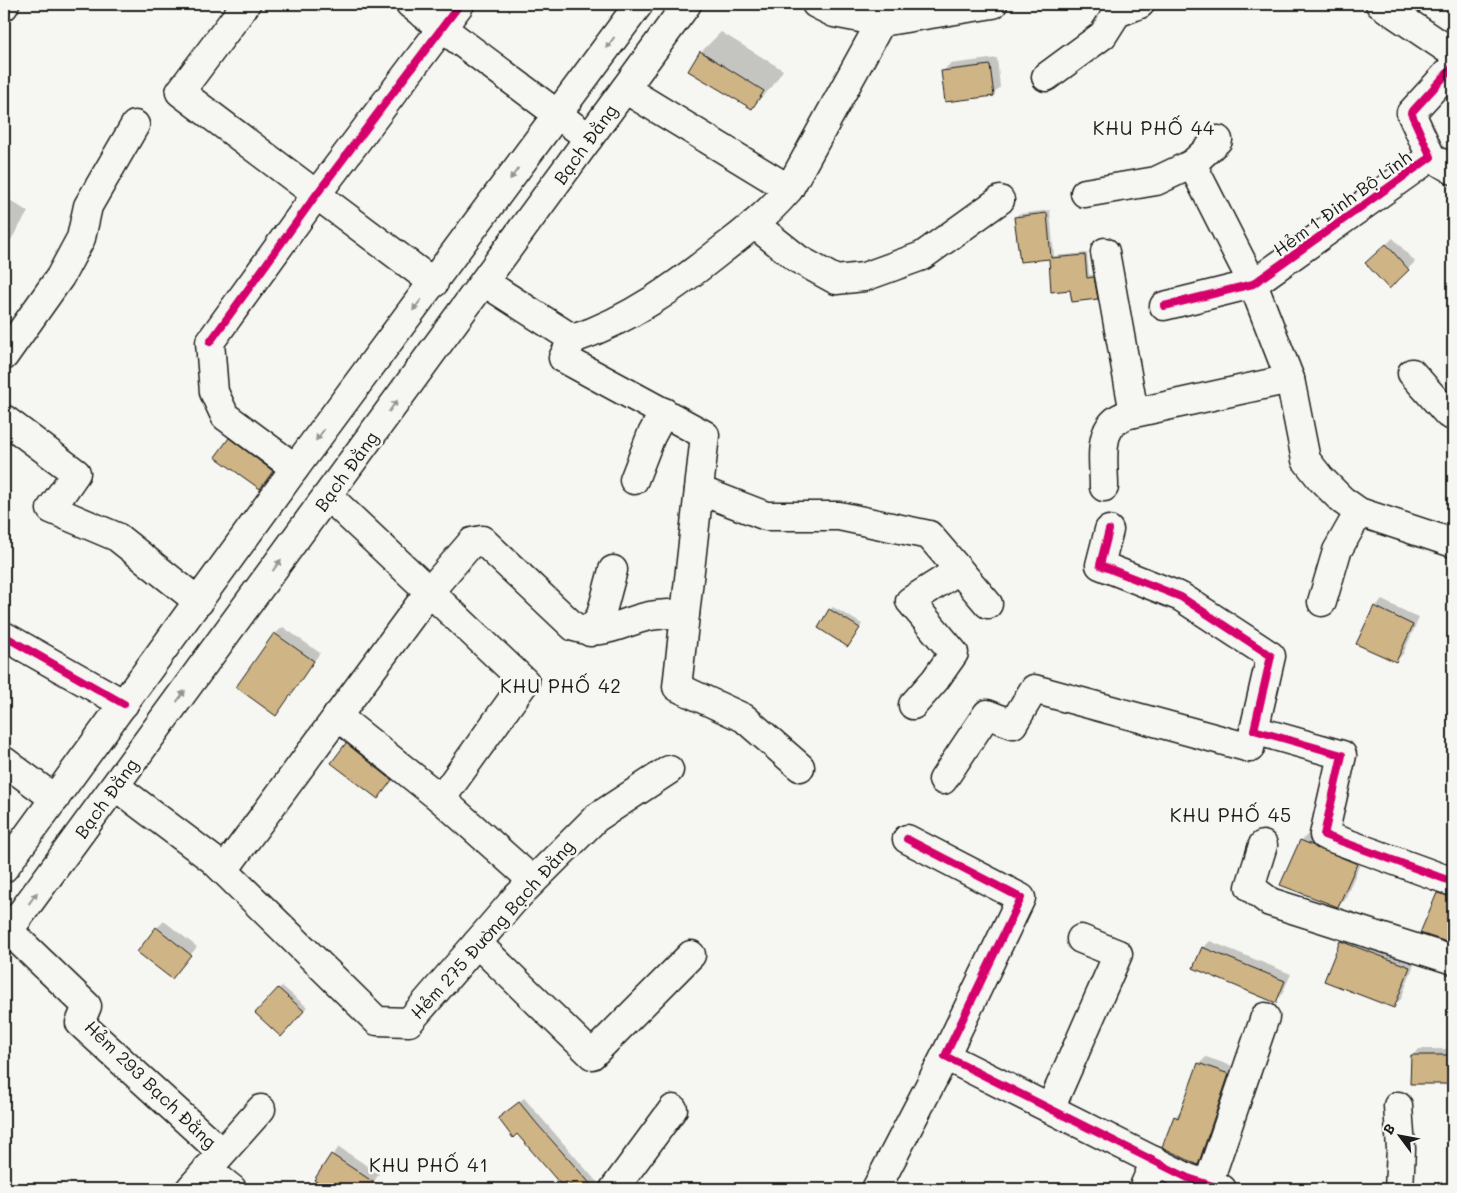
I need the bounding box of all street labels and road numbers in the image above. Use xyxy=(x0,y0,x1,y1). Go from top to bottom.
street label: Bạch Đằng xyxy=(548,99,622,189)
street label: Hẻm 1 Đinh Bộ Lĩnh xyxy=(1268,145,1416,261)
street label: Bạch Đằng xyxy=(309,426,383,516)
street label: Bạch Đằng xyxy=(69,753,143,843)
street label: Hẻm 275 Đường Bạch Đằng xyxy=(405,834,579,1024)
street label: Hẻm 293 Bạch Đằng xyxy=(80,1015,222,1153)

